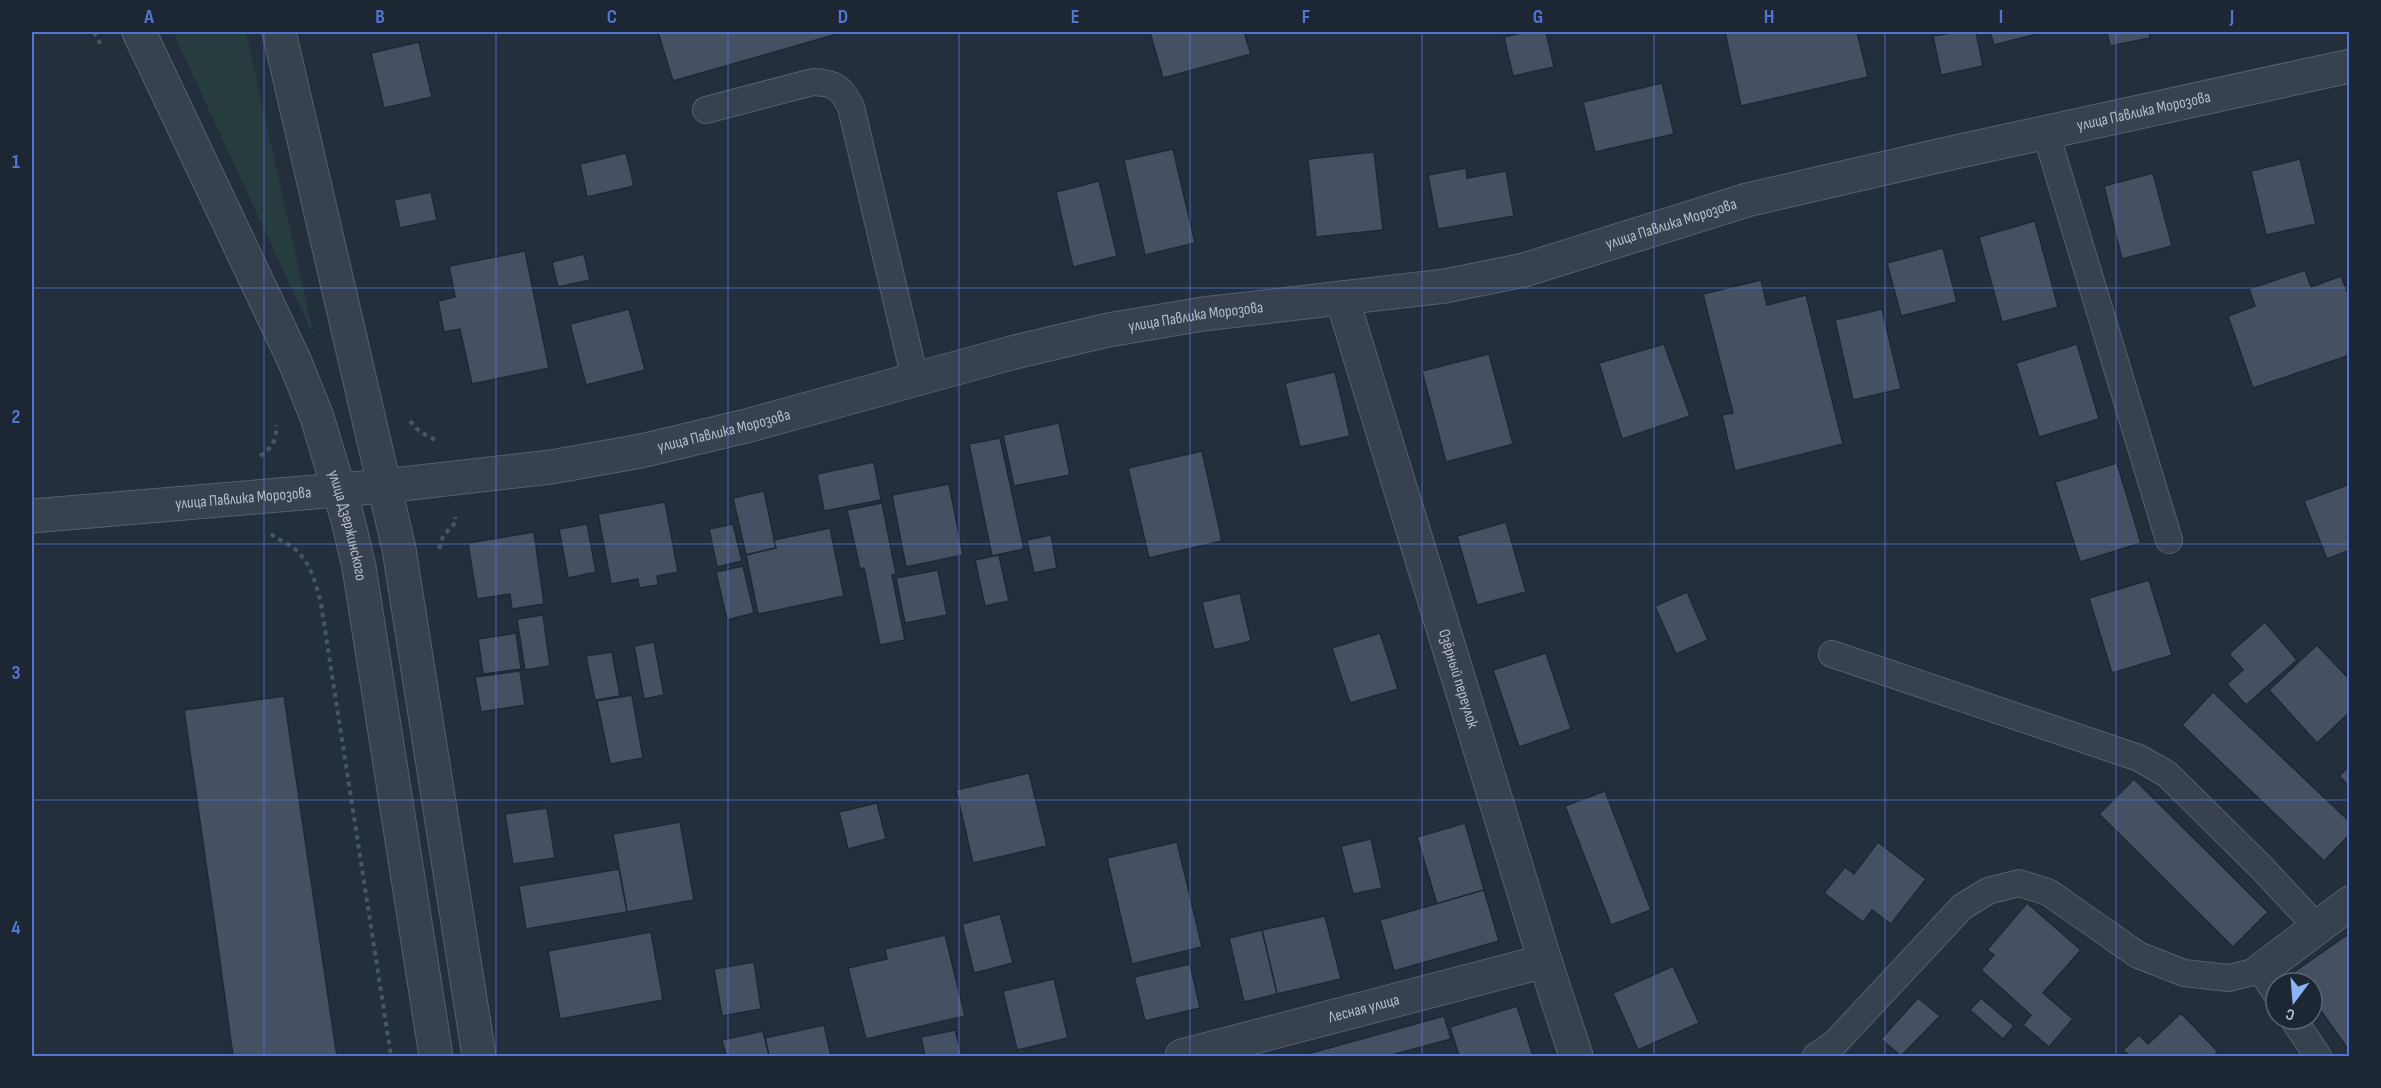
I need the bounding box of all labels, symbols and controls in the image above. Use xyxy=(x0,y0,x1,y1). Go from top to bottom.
text: A xyxy=(143,5,154,29)
text: B xyxy=(375,5,385,29)
text: C xyxy=(607,5,617,29)
text: D xyxy=(838,5,848,29)
text: E xyxy=(1071,5,1079,29)
text: F xyxy=(1302,5,1310,29)
text: G xyxy=(1533,5,1543,29)
text: H xyxy=(1764,5,1774,29)
text: I xyxy=(1999,5,2003,29)
text: J xyxy=(2229,5,2234,29)
street label: улица Павлика Морозова xyxy=(2075,87,2212,135)
text: 1 xyxy=(12,150,20,174)
street label: улица Павлика Морозова xyxy=(1603,194,1739,253)
street label: улица Павлика Морозова xyxy=(1127,298,1264,336)
text: 2 xyxy=(12,405,20,429)
street label: улица Павлика Морозова xyxy=(655,405,792,456)
street label: улица Дзержинского xyxy=(324,468,371,582)
street label: улица Павлика Морозова xyxy=(175,483,312,513)
street label: Озёрный переулок xyxy=(1434,627,1483,731)
text: 3 xyxy=(12,661,21,685)
text: 4 xyxy=(11,916,21,940)
north arrow xyxy=(2264,971,2324,1031)
street label: Лесная улица xyxy=(1325,990,1401,1027)
text: С xyxy=(2284,1004,2297,1024)

